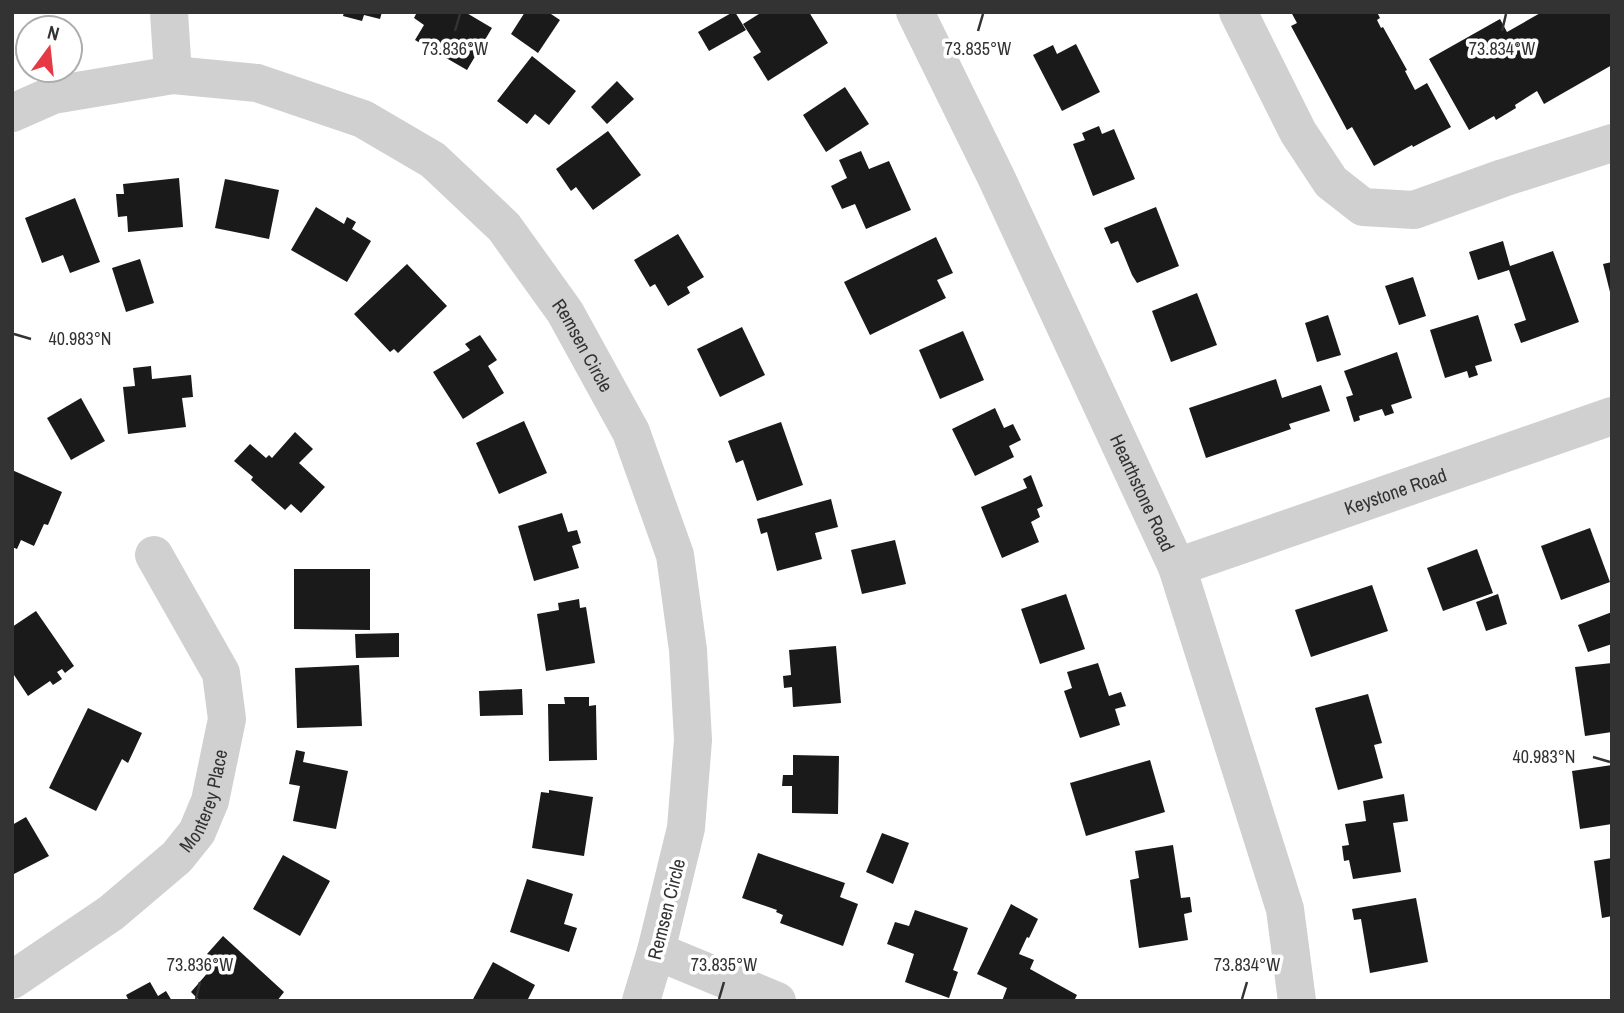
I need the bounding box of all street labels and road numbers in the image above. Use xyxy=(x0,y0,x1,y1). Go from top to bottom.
street label: Remsen Circle xyxy=(546,293,619,397)
street label: Hearthstone Road xyxy=(1104,430,1181,556)
street label: Keystone Road xyxy=(1341,461,1450,521)
street label: Monterey Place xyxy=(173,747,233,858)
street label: Remsen Circle xyxy=(641,856,691,962)

